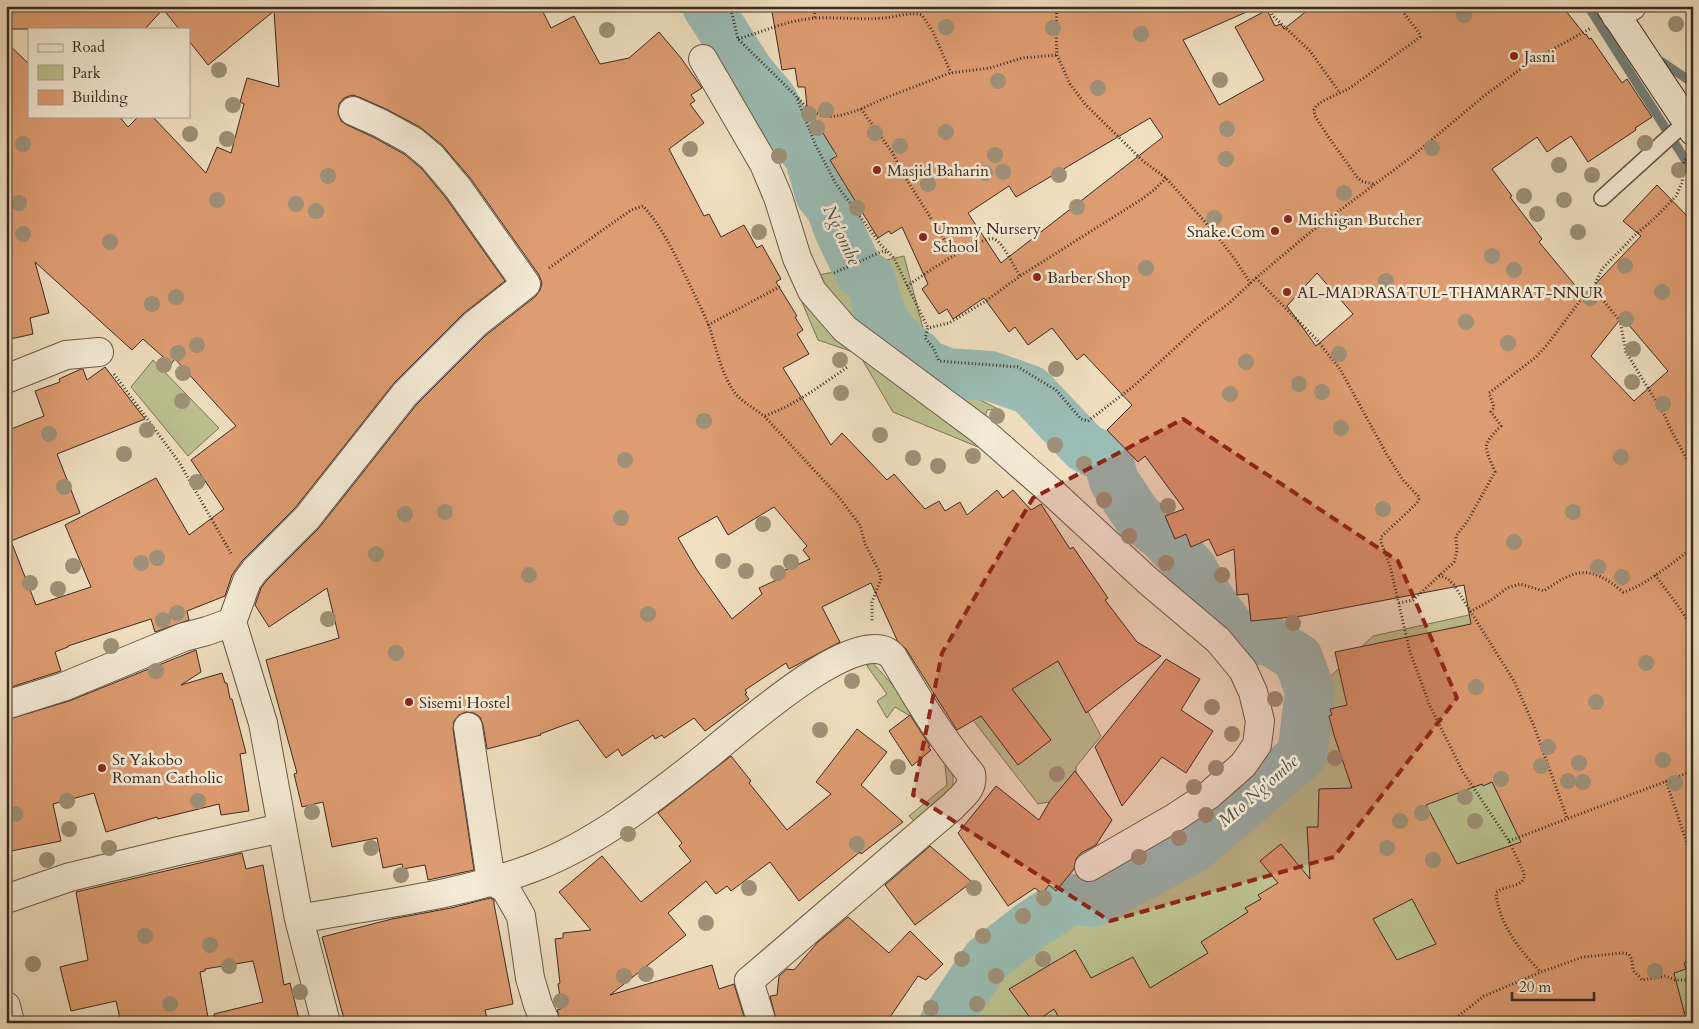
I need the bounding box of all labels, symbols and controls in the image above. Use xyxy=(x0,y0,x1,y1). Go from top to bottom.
legend xyxy=(28,28,190,118)
text: Road xyxy=(72,37,105,57)
place label: Jasni xyxy=(1522,46,1556,68)
marker: Jasni xyxy=(1508,50,1520,62)
text: Park xyxy=(72,63,101,83)
text: Building xyxy=(72,87,128,107)
place label: Masjid Baharin xyxy=(887,160,989,182)
marker: Masjid Baharin xyxy=(871,164,883,176)
water label: Ng'ombe xyxy=(817,201,867,270)
place label: Michigan Butcher xyxy=(1298,209,1421,231)
marker: Michigan Butcher xyxy=(1282,213,1294,225)
place label: Ummy Nursery School xyxy=(933,218,1042,258)
place label: Snake.Com xyxy=(1187,221,1265,243)
marker: Snake.Com xyxy=(1269,225,1281,237)
marker: Ummy Nursery School xyxy=(917,231,929,243)
place label: Barber Shop xyxy=(1047,267,1131,289)
marker: Barber Shop xyxy=(1031,271,1043,283)
place label: AL-MADRASATUL-THAMARAT-NNUR xyxy=(1297,282,1604,304)
marker: AL-MADRASATUL-THAMARAT-NNUR xyxy=(1281,286,1293,298)
place label: Sisemi Hostel xyxy=(419,692,510,714)
marker: Sisemi Hostel xyxy=(403,696,415,708)
place label: St Yakobo Roman Catholic xyxy=(112,749,223,789)
water label: Mto Ng'ombe xyxy=(1213,749,1305,833)
marker: St Yakobo Roman Catholic xyxy=(96,762,108,774)
scale bar xyxy=(1512,969,1594,1001)
text: 20 m xyxy=(1519,977,1551,997)

